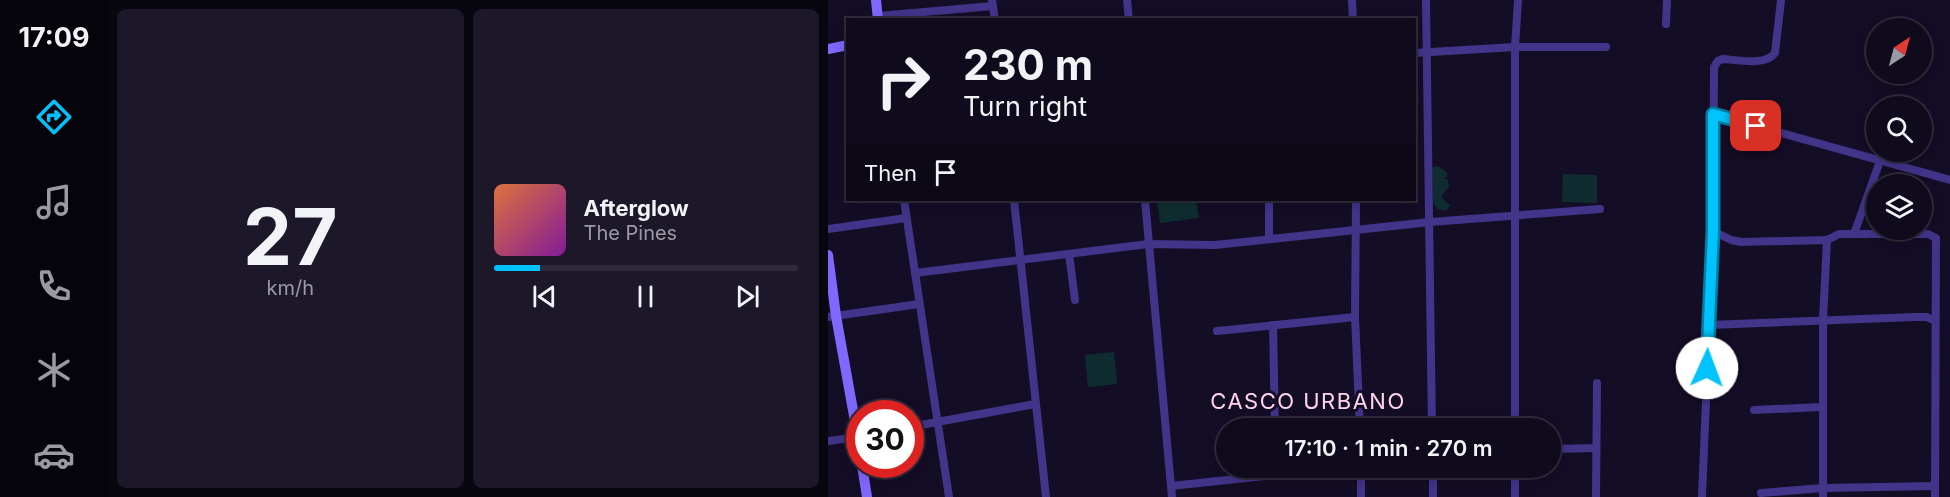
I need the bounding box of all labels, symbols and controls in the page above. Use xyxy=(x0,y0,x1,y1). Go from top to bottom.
north arrow xyxy=(1866,18,1932,84)
map controls xyxy=(1866,18,1932,240)
text: 17:09 xyxy=(18,21,90,54)
text: 230 m xyxy=(963,39,1093,90)
icon: right xyxy=(864,42,942,120)
text: Turn right xyxy=(963,90,1087,123)
icon: directions xyxy=(33,96,75,138)
button: search xyxy=(1866,96,1932,162)
pin xyxy=(1730,100,1781,151)
icon: arrive xyxy=(1739,109,1772,142)
icon: arrive xyxy=(929,156,962,189)
text: Then xyxy=(864,160,917,186)
button: layers xyxy=(1866,174,1932,240)
icon: music xyxy=(33,181,75,223)
text: 27 xyxy=(243,189,338,284)
text: Afterglow xyxy=(584,195,689,221)
text: The Pines xyxy=(584,221,677,245)
icon: phone xyxy=(33,265,75,307)
text: km/h xyxy=(266,276,314,300)
icon: previous xyxy=(528,280,561,313)
icon: pause xyxy=(629,280,662,313)
icon: next xyxy=(731,280,764,313)
position arrow xyxy=(1675,336,1739,400)
icon: climate xyxy=(33,349,75,391)
district label: CASCO URBANO xyxy=(1210,388,1406,414)
speed limit sign: 30 xyxy=(846,400,924,478)
icon: car xyxy=(33,434,75,476)
text: 17:10 · 1 min · 270 m xyxy=(1284,435,1493,461)

